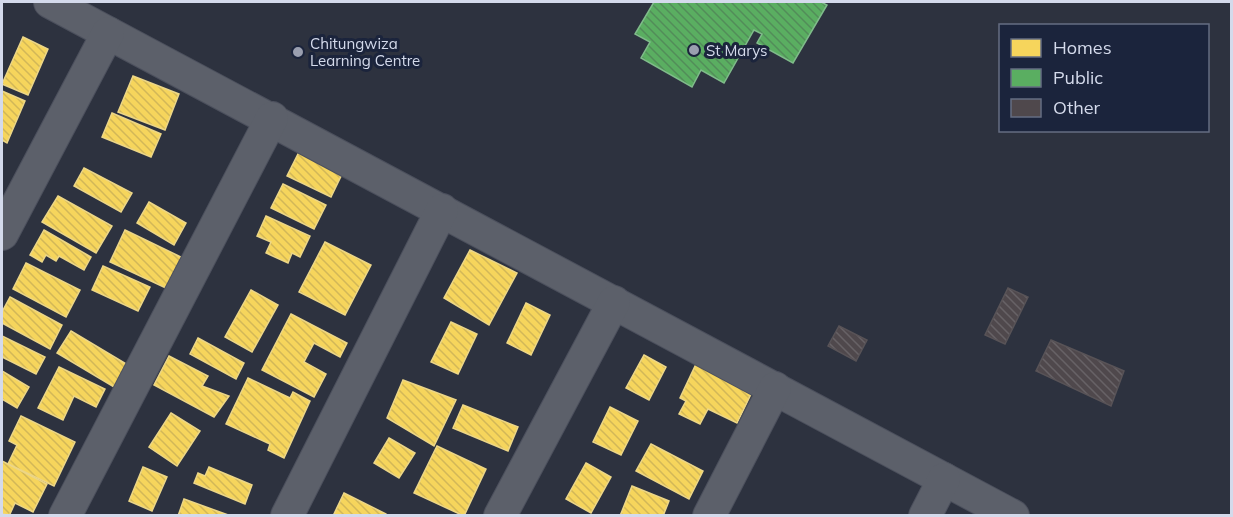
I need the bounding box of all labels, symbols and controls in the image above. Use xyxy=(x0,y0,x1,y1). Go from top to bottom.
legend xyxy=(999,24,1209,132)
place label: Chitungwiza Learning Centre xyxy=(310,34,420,70)
text: Homes xyxy=(1053,36,1112,59)
place label: St Marys xyxy=(706,41,768,60)
marker: St Marys xyxy=(687,43,701,57)
marker: Chitungwiza Learning Centre xyxy=(291,45,305,59)
text: Public xyxy=(1053,66,1103,89)
text: Other xyxy=(1053,96,1101,119)

